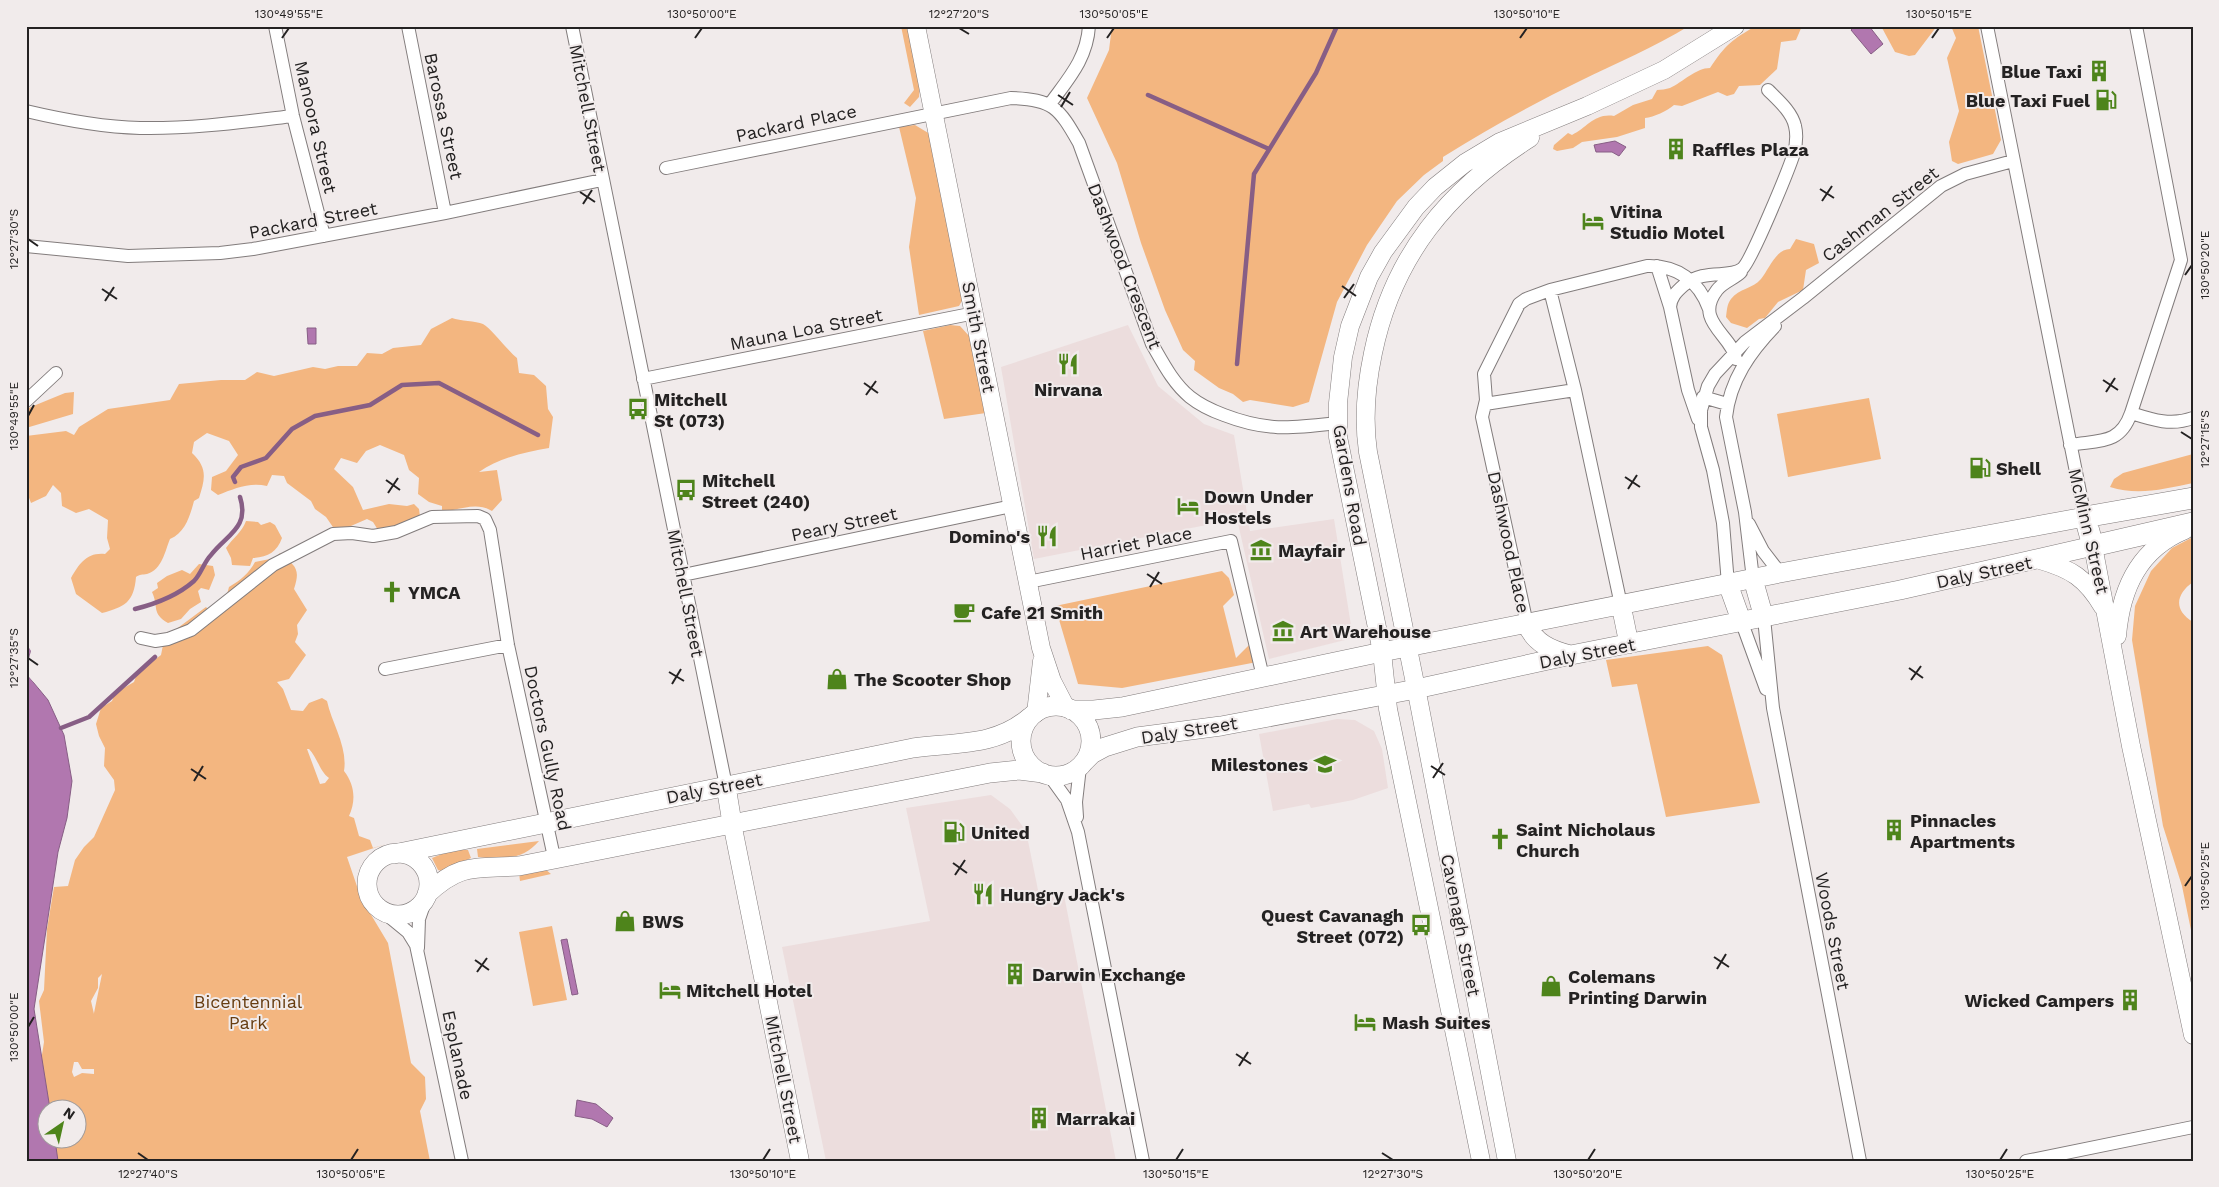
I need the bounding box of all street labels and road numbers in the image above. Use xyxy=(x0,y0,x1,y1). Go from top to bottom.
street label: Mitchell Street xyxy=(565,42,611,174)
street label: Barossa Street xyxy=(420,51,468,182)
street label: Manoora Street xyxy=(291,59,342,196)
street label: Packard Place xyxy=(734,100,858,146)
street label: Cashman Street xyxy=(1818,162,1943,266)
street label: Dashwood Crescent xyxy=(1084,180,1166,352)
street label: Packard Street xyxy=(247,197,379,243)
street label: Smith Street xyxy=(958,280,1000,395)
street label: Mauna Loa Street xyxy=(728,304,885,354)
street label: Gardens Road xyxy=(1329,423,1371,547)
street label: McMinn Street xyxy=(2064,466,2114,596)
street label: Dashwood Place xyxy=(1484,469,1534,615)
street label: Peary Street xyxy=(789,502,899,545)
street label: Harriet Place xyxy=(1078,522,1194,564)
street label: Mitchell Street xyxy=(663,527,709,659)
street label: Daly Street xyxy=(1934,552,2034,592)
street label: Daly Street xyxy=(1537,633,1637,673)
street label: Doctors Gully Road xyxy=(520,663,576,833)
street label: Daly Street xyxy=(1139,712,1239,748)
street label: Daly Street xyxy=(664,768,764,808)
street label: Cavenagh Street xyxy=(1437,852,1485,998)
street label: Woods Street xyxy=(1811,870,1855,992)
street label: Esplanade xyxy=(438,1008,478,1102)
street label: Mitchell Street xyxy=(761,1013,807,1145)

